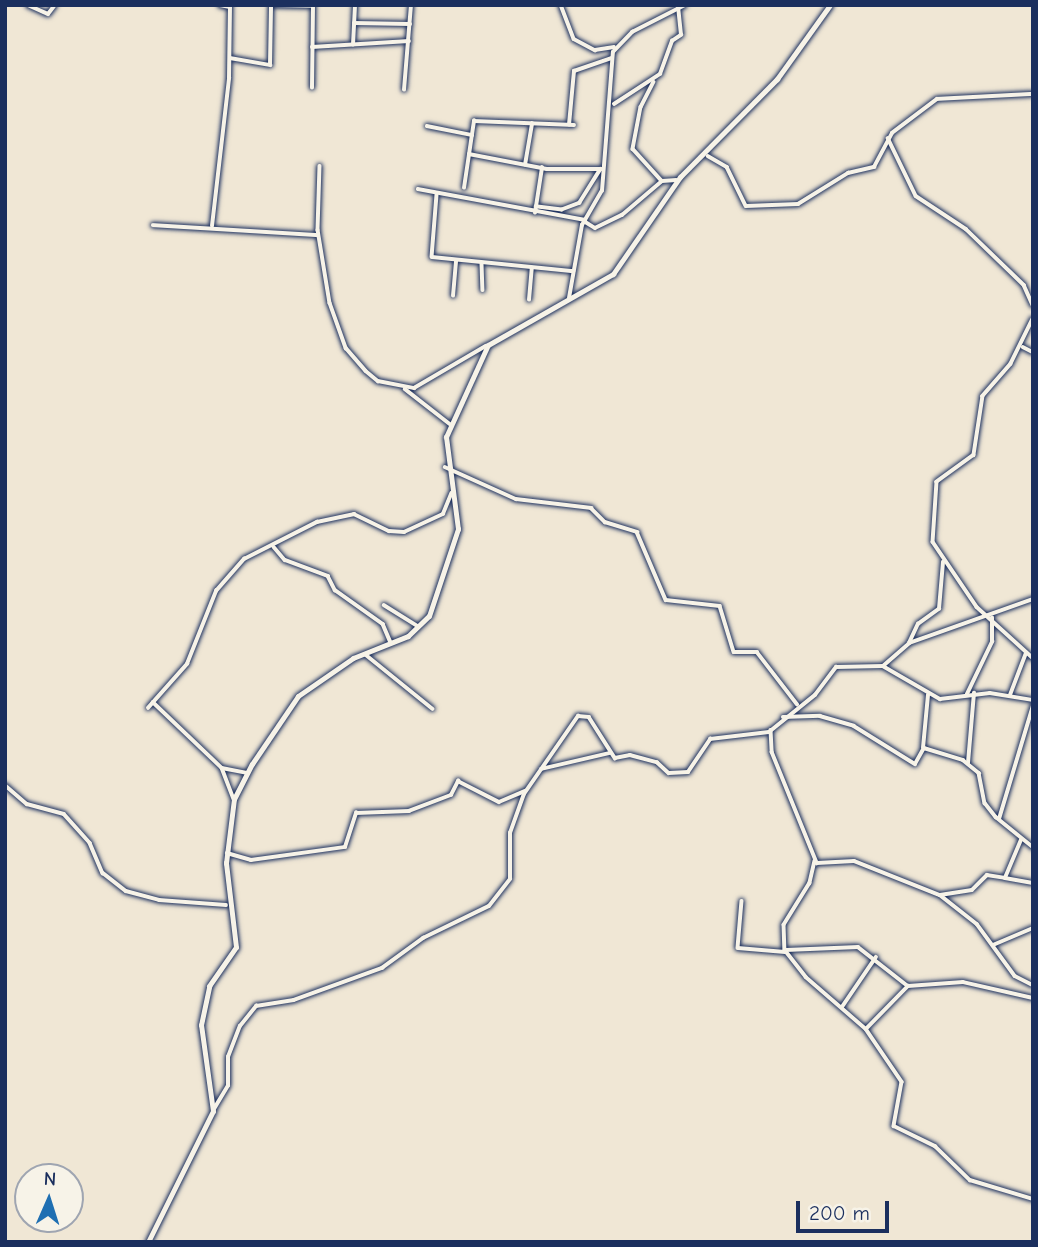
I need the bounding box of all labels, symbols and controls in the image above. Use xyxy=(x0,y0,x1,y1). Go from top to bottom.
north arrow xyxy=(14,1163,84,1233)
text: N xyxy=(43,1168,57,1190)
scale bar xyxy=(800,1188,893,1232)
text: 200 m xyxy=(809,1201,870,1225)

